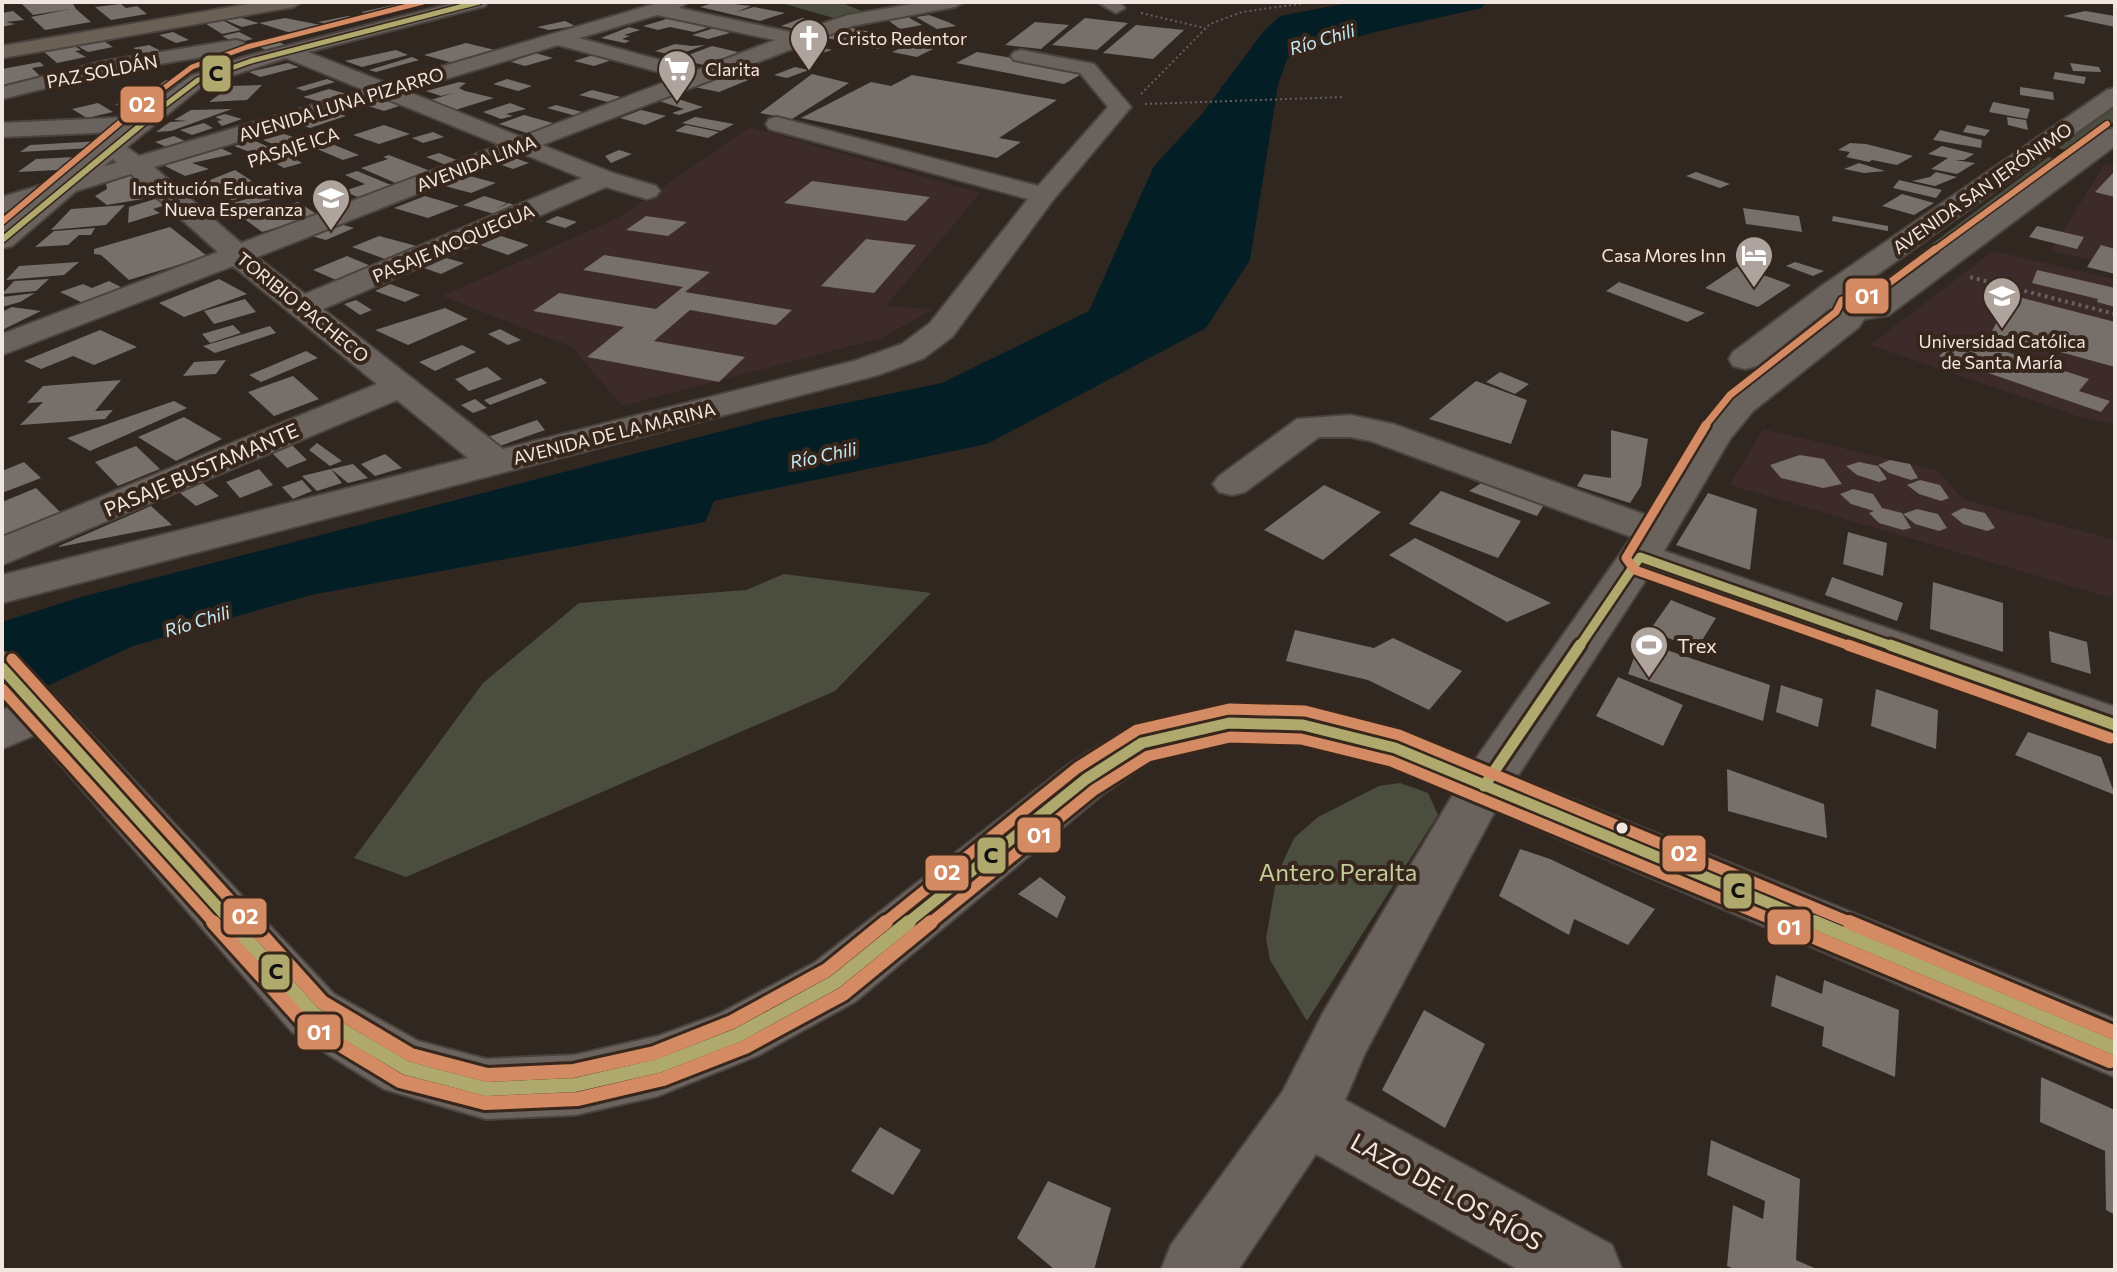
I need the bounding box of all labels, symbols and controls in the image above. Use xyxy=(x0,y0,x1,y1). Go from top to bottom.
church icon: Cristo Redentor xyxy=(788,17,830,72)
water label: Río Chili xyxy=(1287,18,1359,59)
place label: Cristo Redentor xyxy=(837,27,967,49)
supermarket icon: Clarita xyxy=(656,48,698,103)
street label: PAZ SOLDÁN xyxy=(45,49,159,93)
line badge: C xyxy=(201,54,232,93)
place label: Clarita xyxy=(705,58,760,80)
text: C xyxy=(208,59,224,86)
street label: AVENIDA LUNA PIZARRO xyxy=(236,62,446,146)
line badge: 02 xyxy=(119,85,165,124)
text: 02 xyxy=(128,90,156,117)
street label: AVENIDA SAN JERÓNIMO xyxy=(1888,118,2076,258)
street label: PASAJE ICA xyxy=(244,122,342,172)
street label: AVENIDA LIMA xyxy=(413,130,539,196)
place label: Institución Educativa Nueva Esperanza xyxy=(132,177,303,220)
school or university icon: Institución Educativa Nueva Esperanza xyxy=(310,177,352,232)
street label: PASAJE MOQUEGUA xyxy=(369,199,537,287)
hotel icon: Casa Mores Inn xyxy=(1733,234,1775,289)
place label: Casa Mores Inn xyxy=(1602,244,1726,266)
street label: TORIBIO PACHECO xyxy=(233,247,373,367)
school or university icon: Universidad Católica de Santa María xyxy=(1981,275,2023,330)
line badge: 01 xyxy=(1844,277,1890,315)
text: 01 xyxy=(1855,282,1879,309)
place label: Universidad Católica de Santa María xyxy=(1918,330,2086,373)
street label: AVENIDA DE LA MARINA xyxy=(511,397,717,469)
street label: PASAJE BUSTAMANTE xyxy=(100,417,302,521)
water label: Río Chili xyxy=(788,437,860,473)
water label: Río Chili xyxy=(162,600,234,641)
sports icon: Trex xyxy=(1628,624,1670,679)
place label: Trex xyxy=(1677,633,1717,657)
line badge: 01 xyxy=(1016,816,1062,854)
unlabelled marker xyxy=(1614,820,1630,836)
text: 01 xyxy=(1027,821,1051,848)
line badge: 02 xyxy=(1661,834,1707,873)
line badge: C xyxy=(976,836,1007,875)
text: 02 xyxy=(1670,839,1698,866)
text: C xyxy=(983,841,999,868)
line badge: 02 xyxy=(924,854,970,892)
park label: Antero Peralta xyxy=(1259,857,1417,886)
text: 02 xyxy=(933,858,961,885)
line badge: C xyxy=(1722,872,1753,910)
text: C xyxy=(1730,876,1746,903)
line badge: 02 xyxy=(222,897,268,936)
text: 02 xyxy=(231,902,259,929)
line badge: 01 xyxy=(1766,908,1812,946)
text: 01 xyxy=(1777,913,1801,940)
line badge: C xyxy=(260,953,291,991)
text: C xyxy=(268,957,284,984)
line badge: 01 xyxy=(296,1013,342,1051)
text: 01 xyxy=(307,1018,331,1045)
street label: LAZO DE LOS RÍOS xyxy=(1346,1126,1548,1256)

